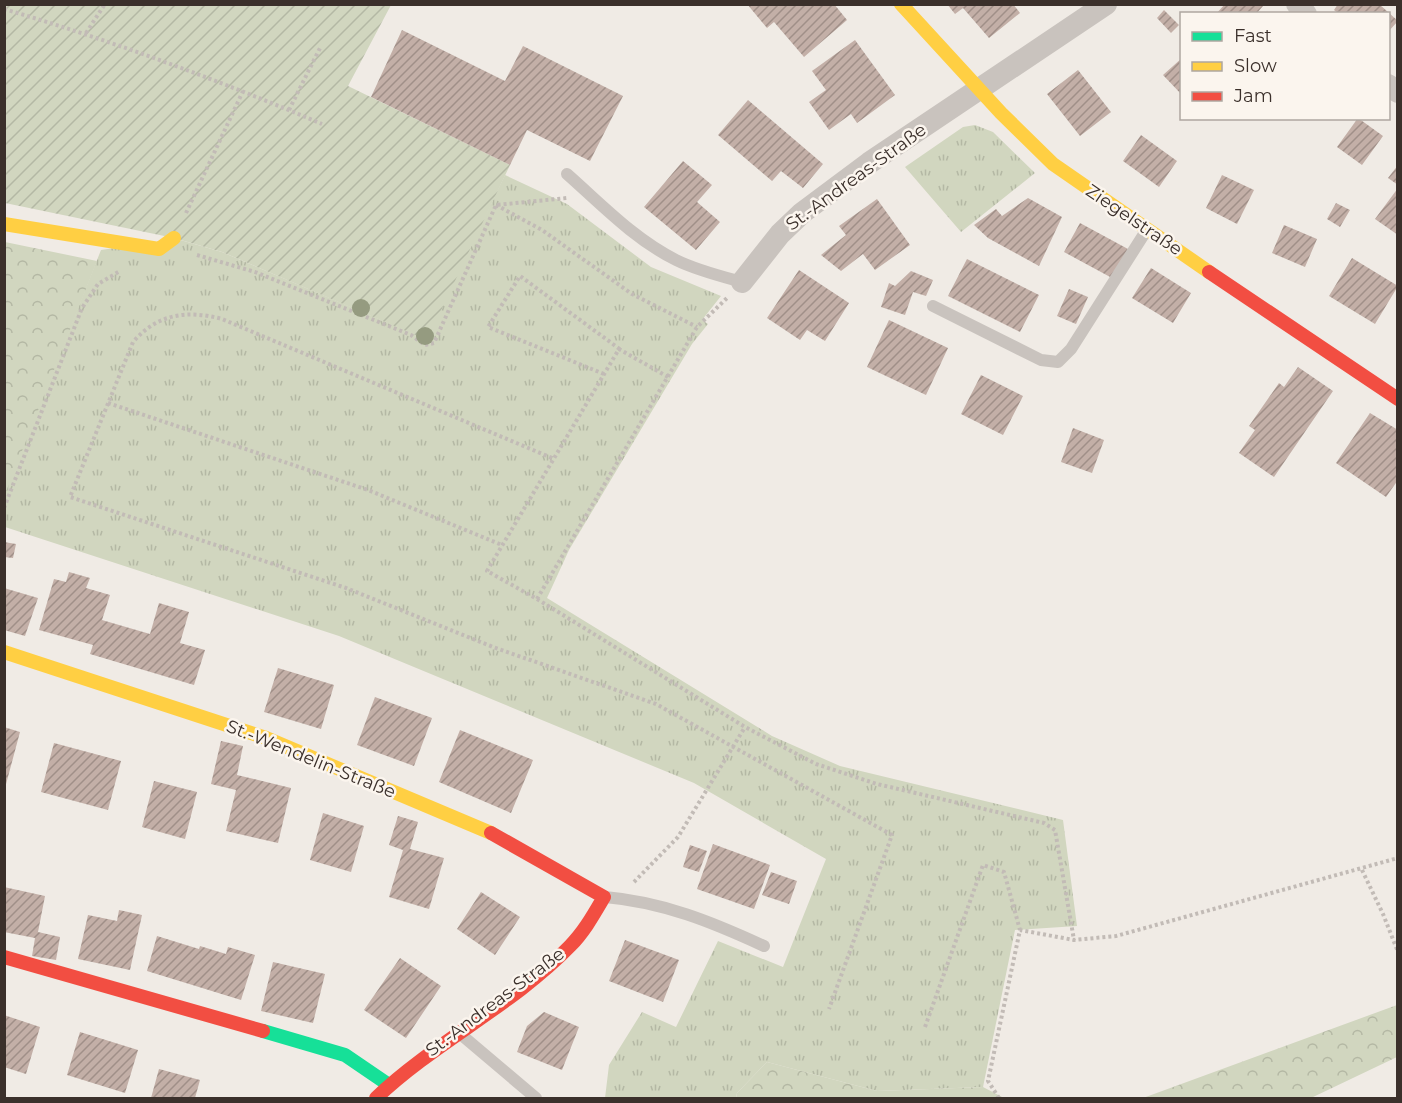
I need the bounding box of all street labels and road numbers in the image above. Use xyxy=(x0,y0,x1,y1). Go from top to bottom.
street label: St.-Andreas-Straße xyxy=(782,119,931,235)
street label: Ziegelstraße xyxy=(1082,180,1187,260)
street label: St.-Wendelin-Straße xyxy=(223,715,399,803)
street label: St.-Andreas-Straße xyxy=(421,943,569,1061)

